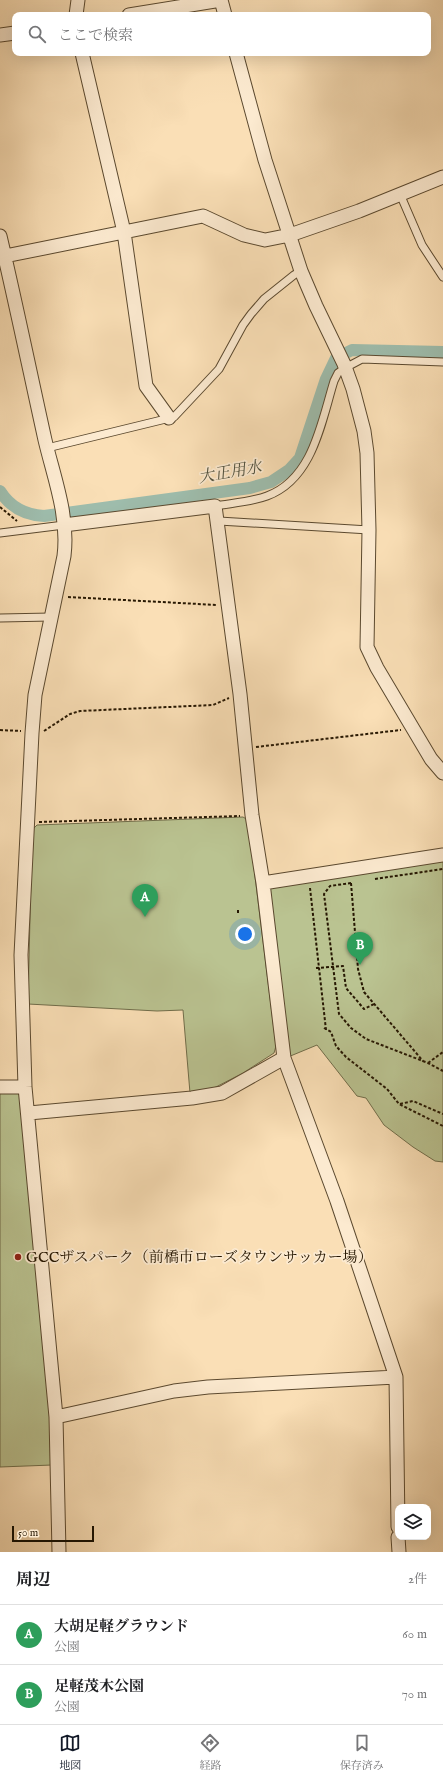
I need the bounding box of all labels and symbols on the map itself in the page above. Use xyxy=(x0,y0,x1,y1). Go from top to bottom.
water label: 大正用水 xyxy=(197,457,265,488)
pin: A xyxy=(132,884,158,917)
your location xyxy=(235,924,255,944)
pin: B xyxy=(347,932,373,965)
place label: GCCザスパーク（前橋市ローズタウンサッカー場） xyxy=(26,1248,373,1267)
marker: GCCザスパーク（前橋市ローズタウンサッカー場） xyxy=(13,1252,23,1262)
scale bar xyxy=(12,1524,94,1543)

